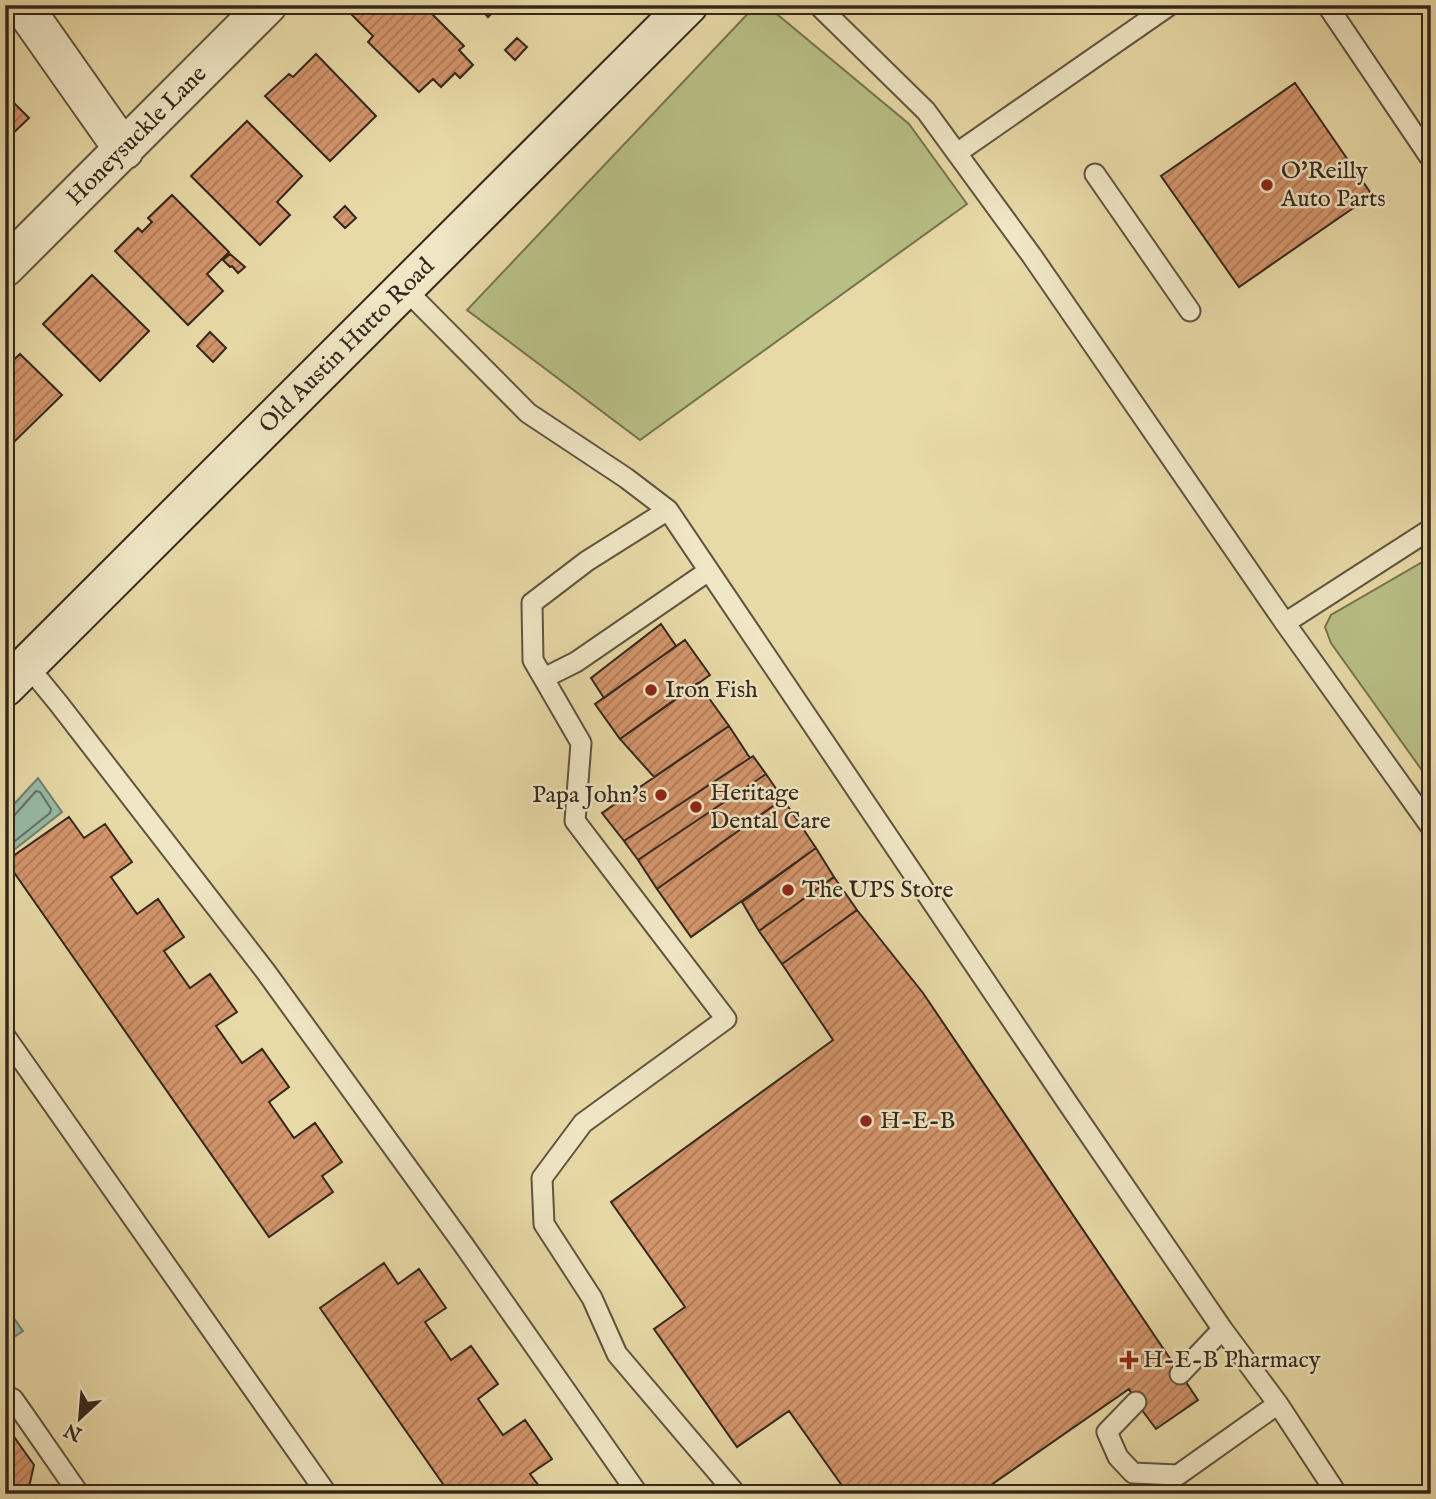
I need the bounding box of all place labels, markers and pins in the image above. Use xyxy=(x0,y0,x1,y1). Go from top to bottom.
place label: O'Reilly Auto Parts xyxy=(1280,156,1386,215)
marker: O'Reilly Auto Parts xyxy=(1259,177,1275,193)
place label: Iron Fish xyxy=(665,675,758,706)
marker: Iron Fish xyxy=(643,682,659,698)
place label: Heritage Dental Care xyxy=(710,778,831,837)
place label: Papa John's xyxy=(532,780,647,811)
marker: Papa John's xyxy=(653,787,669,803)
marker: Heritage Dental Care xyxy=(688,799,704,815)
place label: The UPS Store xyxy=(802,875,953,906)
marker: The UPS Store xyxy=(780,882,796,898)
place label: H-E-B xyxy=(880,1106,955,1137)
marker: H-E-B xyxy=(858,1113,874,1129)
place label: H-E-B Pharmacy xyxy=(1143,1345,1321,1376)
marker: H-E-B Pharmacy xyxy=(1121,1352,1137,1368)

